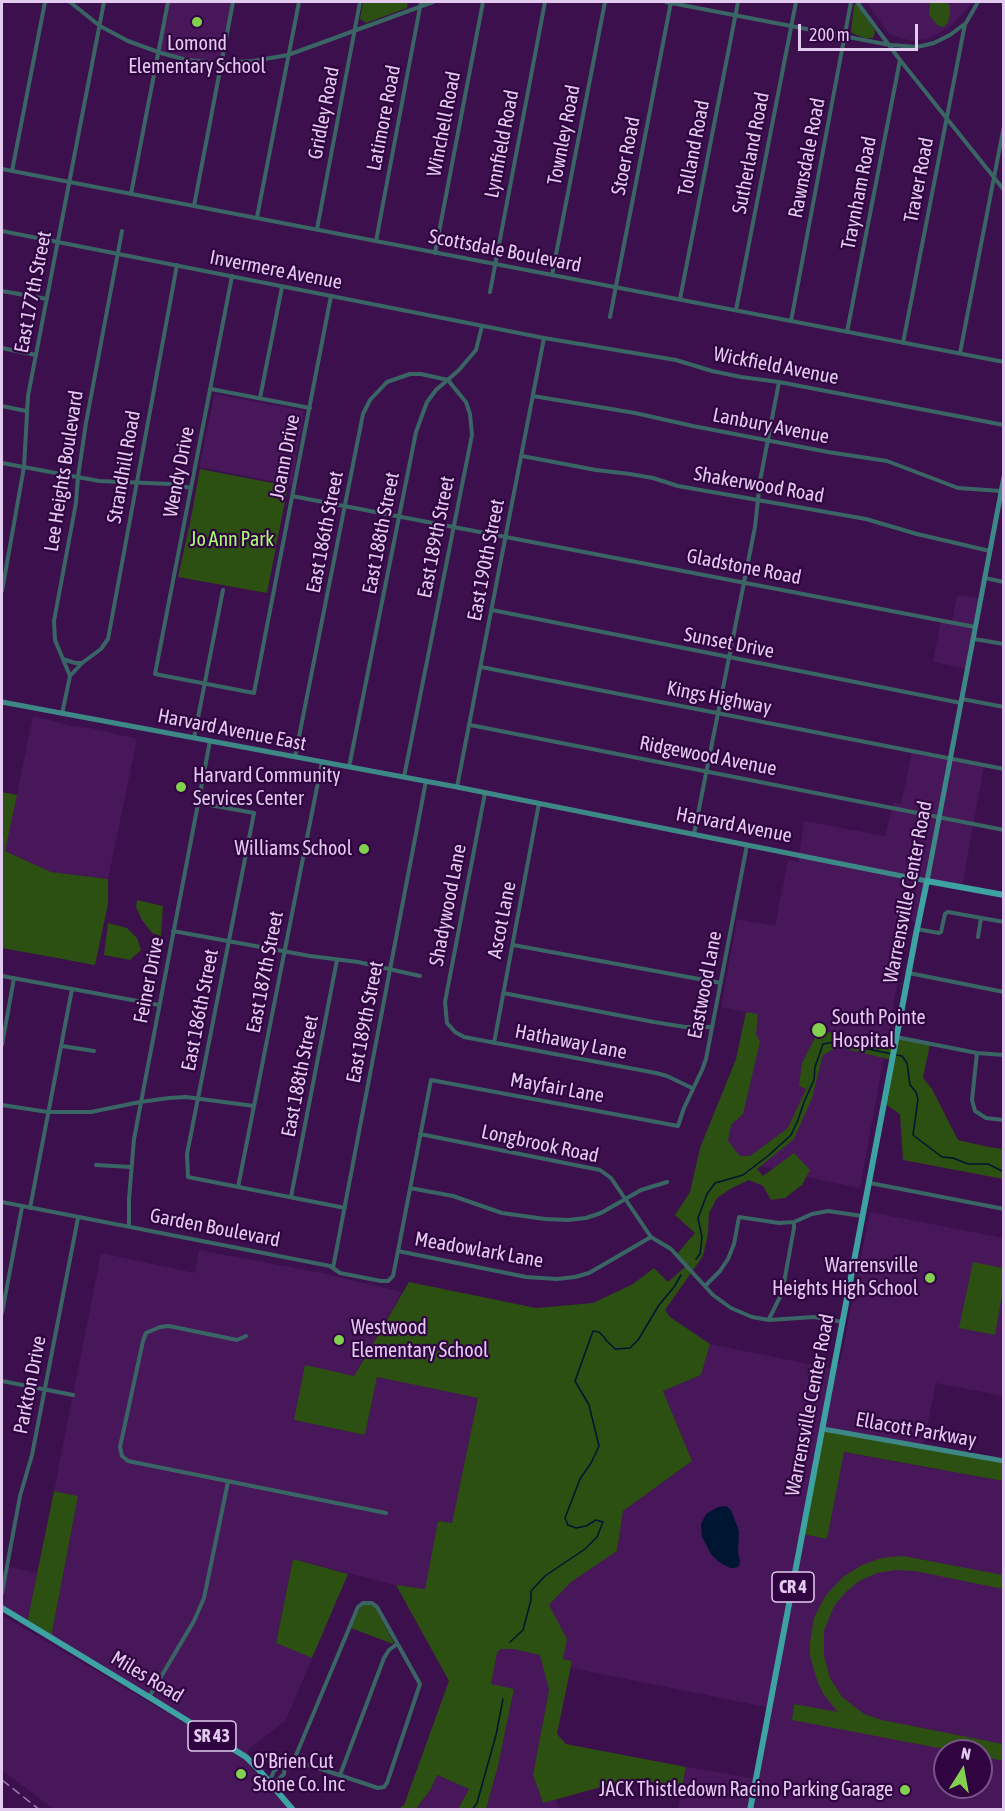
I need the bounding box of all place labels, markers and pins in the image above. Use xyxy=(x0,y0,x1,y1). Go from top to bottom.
marker: Lomond Elementary School xyxy=(190,15,204,29)
place label: Lomond Elementary School xyxy=(128,32,266,79)
place label: Harvard Community Services Center xyxy=(193,764,340,811)
marker: Harvard Community Services Center xyxy=(174,780,188,794)
place label: Williams School xyxy=(235,837,352,861)
marker: Williams School xyxy=(357,842,371,856)
place label: South Pointe Hospital xyxy=(832,1006,926,1053)
marker: South Pointe Hospital xyxy=(810,1021,828,1039)
place label: Warrensville Heights High School xyxy=(772,1254,918,1301)
marker: Warrensville Heights High School xyxy=(923,1271,937,1285)
place label: Westwood Elementary School xyxy=(351,1316,488,1363)
marker: Westwood Elementary School xyxy=(332,1333,346,1347)
place label: O'Brien Cut Stone Co. Inc xyxy=(253,1750,345,1797)
marker: O'Brien Cut Stone Co. Inc xyxy=(234,1767,248,1781)
place label: JACK Thistledown Racino Parking Garage xyxy=(599,1778,893,1802)
marker: JACK Thistledown Racino Parking Garage xyxy=(898,1783,912,1797)

